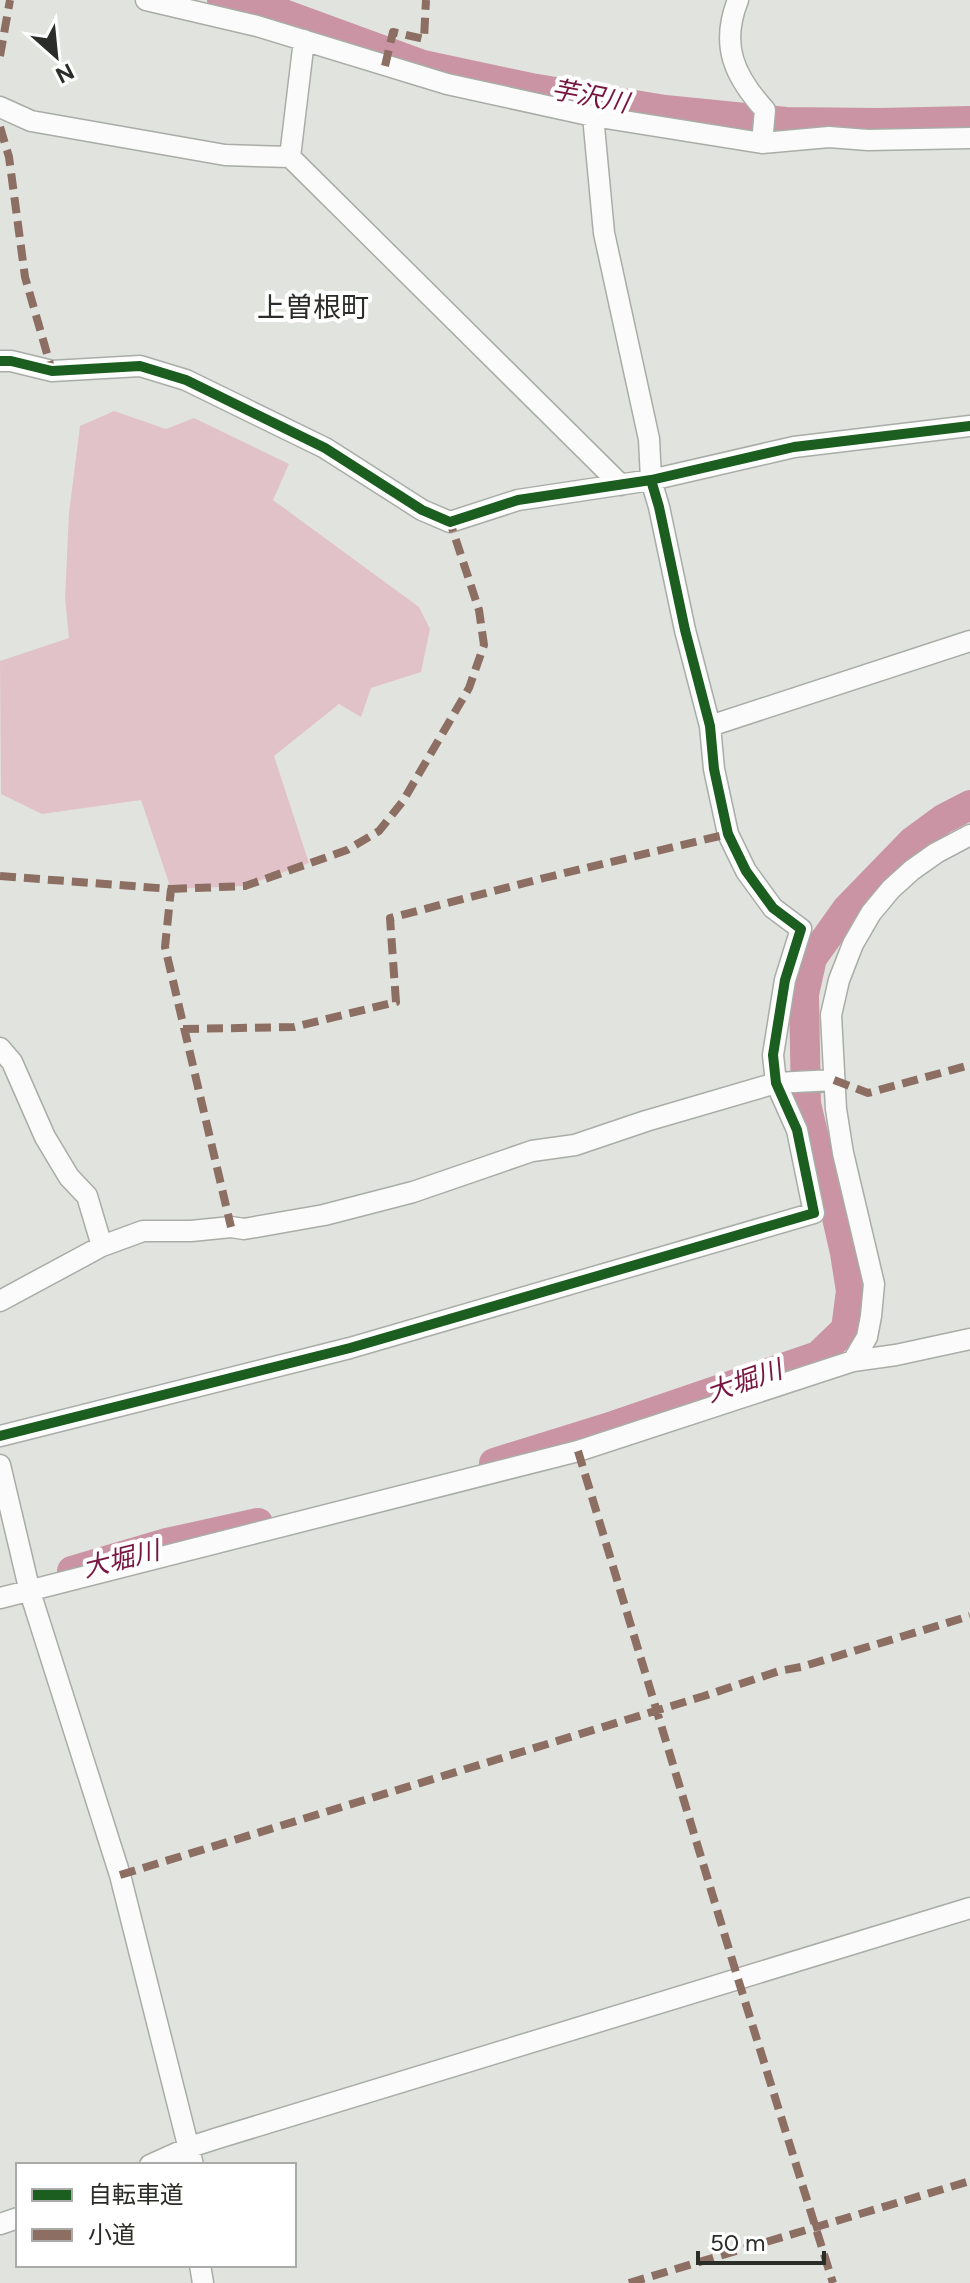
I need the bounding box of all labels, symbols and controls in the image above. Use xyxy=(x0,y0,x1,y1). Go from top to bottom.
north arrow xyxy=(16,16,96,96)
text: N xyxy=(51,57,79,89)
water label: 芋沢川 xyxy=(549,73,634,120)
district label: 上曽根町 xyxy=(257,290,369,324)
water label: 大堀川 xyxy=(702,1352,789,1409)
water label: 大堀川 xyxy=(79,1533,166,1584)
legend xyxy=(16,2163,296,2267)
text: 自転車道 xyxy=(88,2180,184,2209)
scale bar xyxy=(698,2215,824,2265)
text: 小道 xyxy=(88,2220,136,2249)
text: 50 m xyxy=(710,2228,766,2257)

